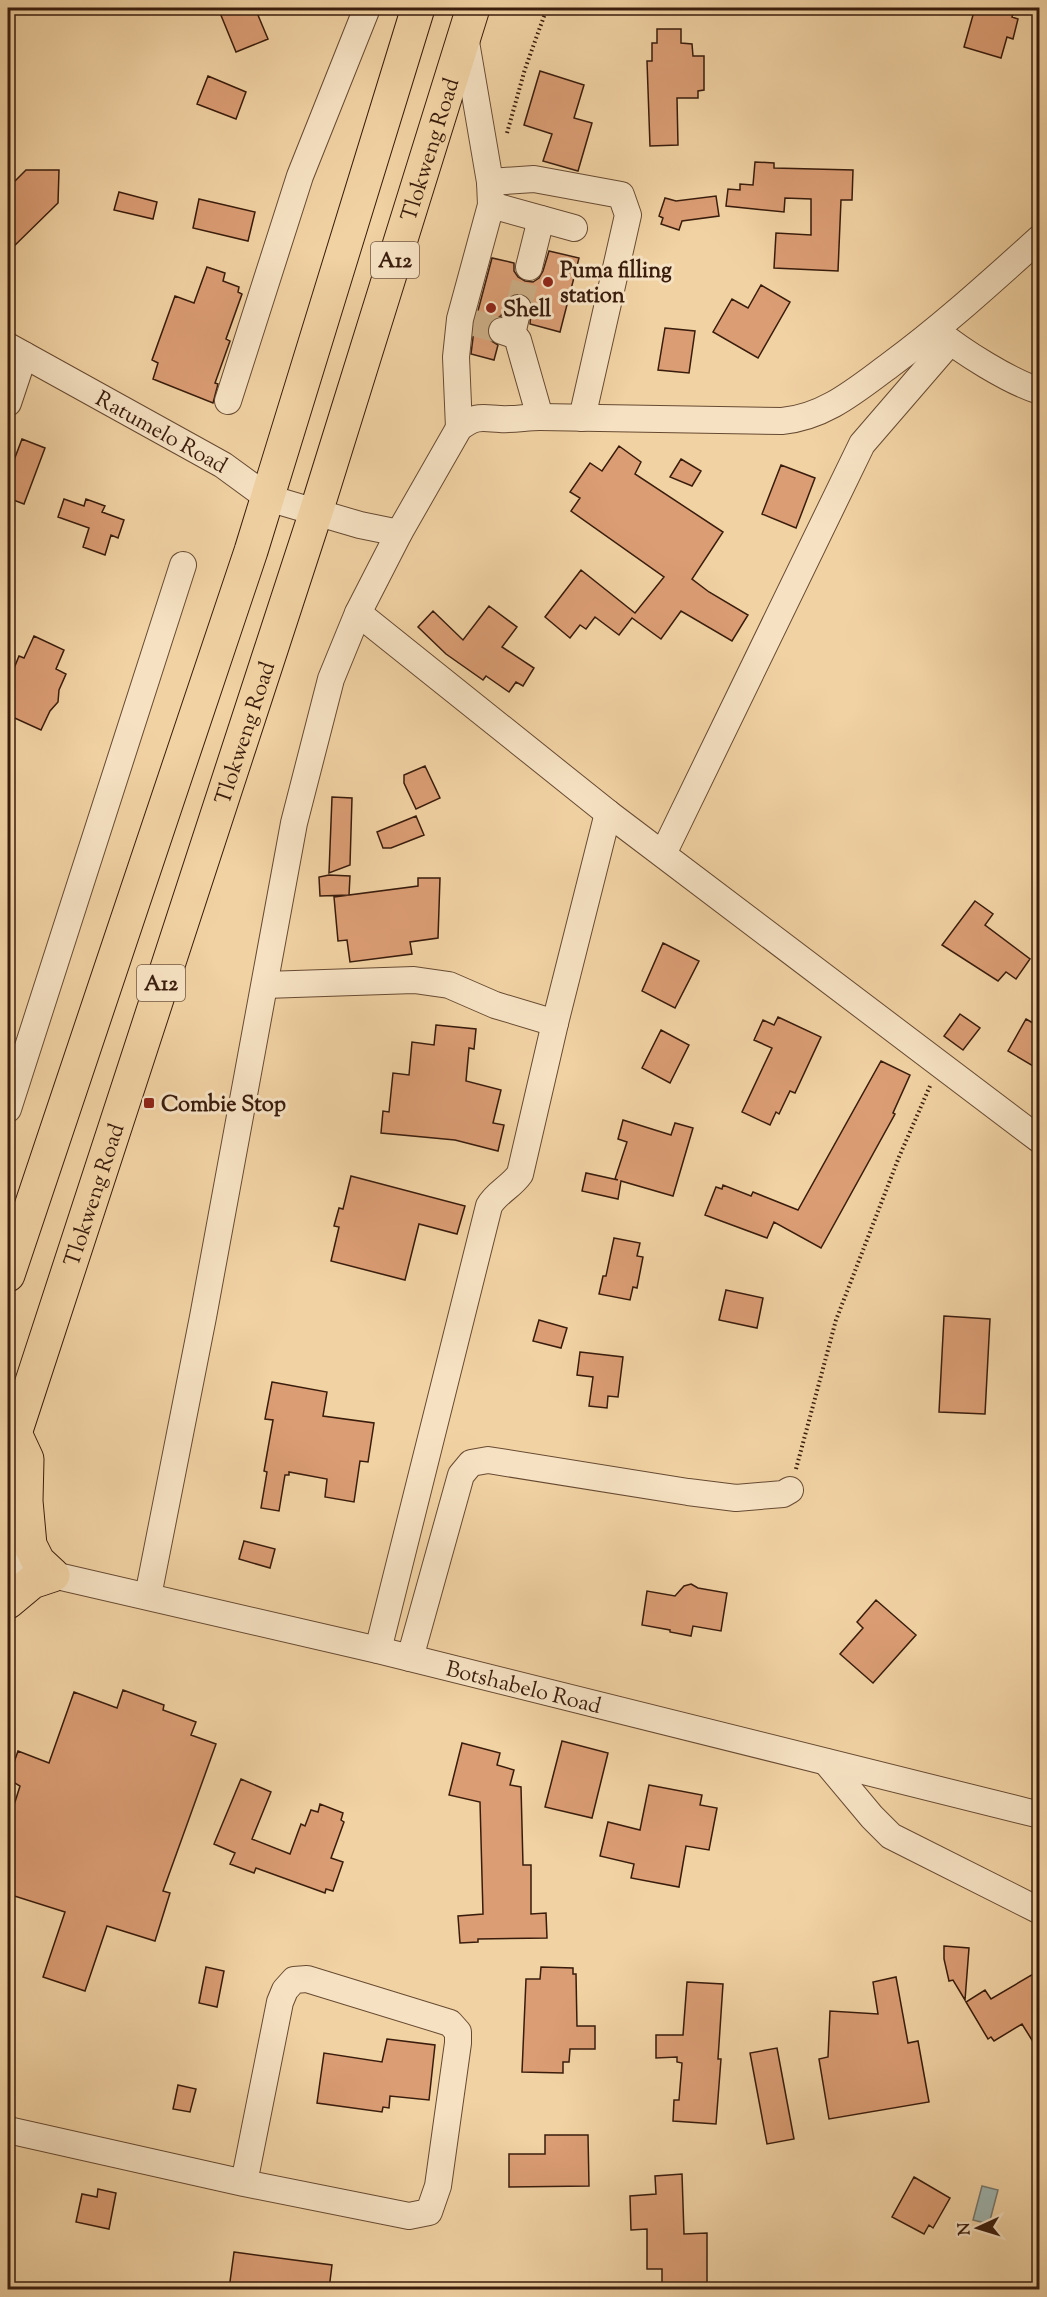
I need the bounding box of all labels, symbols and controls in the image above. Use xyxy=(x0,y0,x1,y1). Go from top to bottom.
street label: Tlokweng Road xyxy=(394,74,469,226)
road number: A12 xyxy=(371,242,419,278)
place label: Puma filling station xyxy=(560,256,672,313)
marker: Puma filling station xyxy=(541,275,555,289)
place label: Shell xyxy=(503,295,552,327)
marker: Shell xyxy=(484,301,498,315)
street label: Ratumelo Road xyxy=(89,384,232,483)
street label: Tlokweng Road xyxy=(209,658,285,809)
road number: A12 xyxy=(137,965,185,1001)
place label: Combie Stop xyxy=(161,1090,286,1122)
marker: Combie Stop xyxy=(142,1096,156,1110)
street label: Tlokweng Road xyxy=(58,1120,134,1271)
street label: Botshabelo Road xyxy=(442,1654,604,1724)
north arrow xyxy=(948,2198,1008,2258)
text: N xyxy=(954,2221,977,2236)

